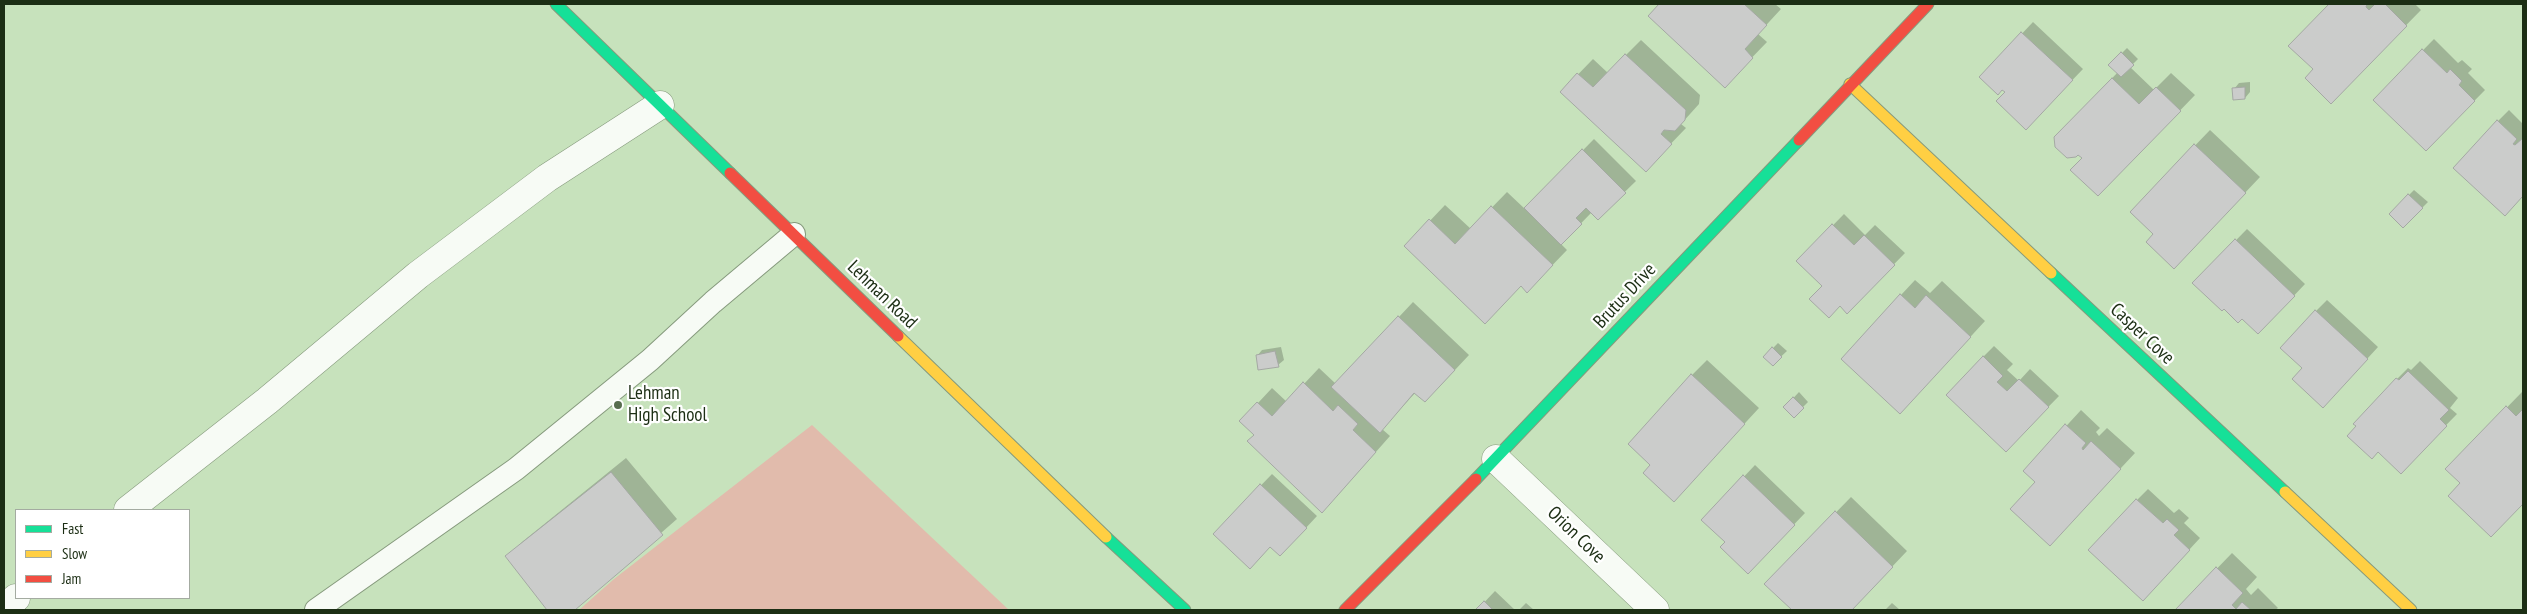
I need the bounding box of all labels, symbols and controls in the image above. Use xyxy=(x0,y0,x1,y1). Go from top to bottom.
street label: Lehman Road xyxy=(842,256,922,334)
street label: Brutus Drive xyxy=(1589,259,1661,333)
street label: Casper Cove xyxy=(2105,299,2179,369)
place label: Lehman High School xyxy=(628,383,707,427)
marker: Lehman High School xyxy=(612,399,624,411)
street label: Orion Cove xyxy=(1542,502,1610,568)
legend xyxy=(15,509,190,599)
text: Fast xyxy=(62,519,83,538)
text: Slow xyxy=(62,544,87,563)
text: Jam xyxy=(62,569,81,588)

